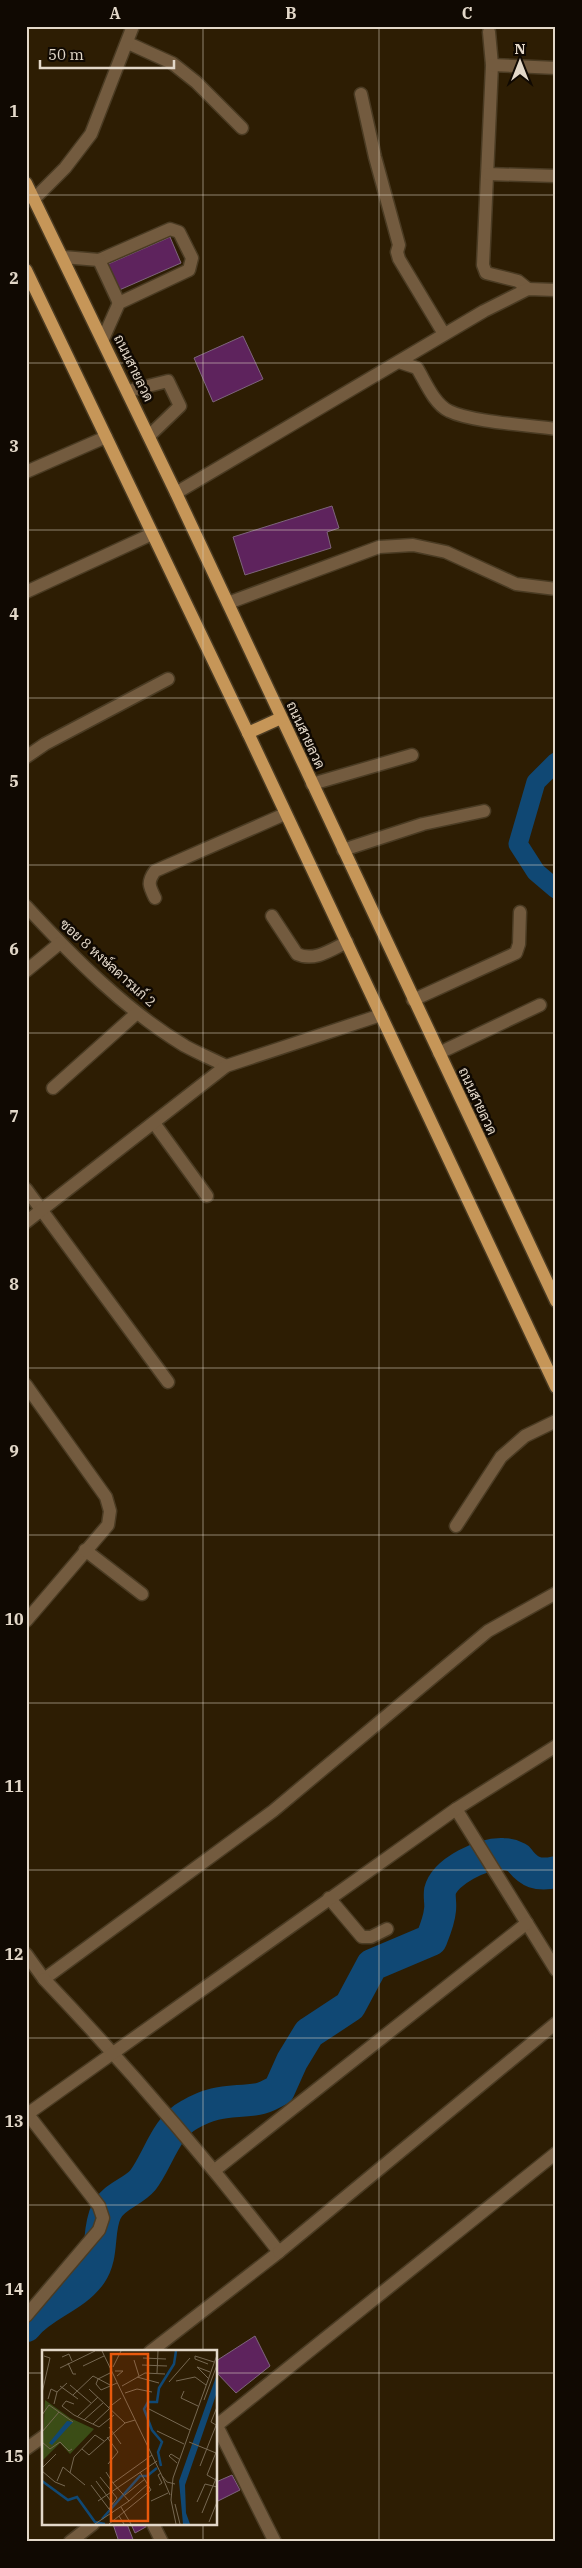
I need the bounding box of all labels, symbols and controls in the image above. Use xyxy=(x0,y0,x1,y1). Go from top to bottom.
text: A xyxy=(109,3,121,23)
text: B xyxy=(285,3,297,23)
text: C xyxy=(462,3,472,23)
scale bar xyxy=(40,38,174,70)
north arrow xyxy=(494,38,544,88)
text: N xyxy=(514,40,526,58)
text: 50 m xyxy=(48,45,84,64)
text: 1 xyxy=(9,101,19,121)
text: 2 xyxy=(9,268,19,288)
street label: ถนนสายลวด xyxy=(110,331,158,405)
text: 3 xyxy=(9,436,19,456)
text: 4 xyxy=(9,604,19,624)
street label: ถนนสายลวด xyxy=(283,698,329,772)
text: 5 xyxy=(9,771,19,791)
street label: ซอย 8 หงษ์ลดารมภ์ 2 xyxy=(56,915,160,1011)
text: 6 xyxy=(9,939,19,959)
street label: ถนนสายลวด xyxy=(455,1064,501,1138)
text: 7 xyxy=(9,1106,19,1126)
text: 8 xyxy=(9,1274,19,1294)
text: 9 xyxy=(9,1441,19,1461)
text: 10 xyxy=(4,1609,24,1629)
text: 11 xyxy=(4,1776,24,1796)
text: 12 xyxy=(4,1944,24,1964)
text: 13 xyxy=(4,2111,24,2131)
text: 14 xyxy=(4,2279,24,2299)
inset map xyxy=(42,2350,218,2526)
text: 15 xyxy=(4,2446,24,2466)

